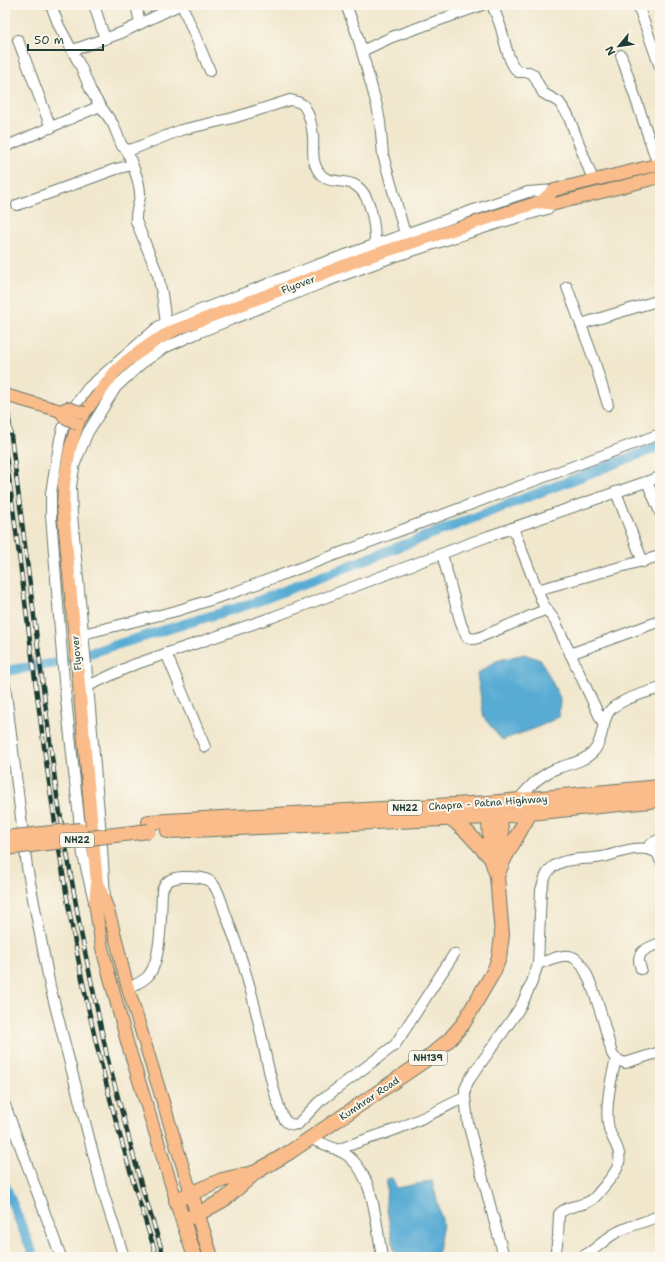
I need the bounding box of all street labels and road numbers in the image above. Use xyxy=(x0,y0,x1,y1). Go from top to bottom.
street label: Flyover xyxy=(279,272,317,297)
street label: Flyover xyxy=(68,635,85,671)
street label: Chapra - Patna Highway xyxy=(428,792,548,813)
road number: NH22 xyxy=(388,801,422,815)
road number: NH22 xyxy=(60,833,94,847)
road number: NH139 xyxy=(409,1051,447,1065)
street label: Kumhrar Road xyxy=(337,1073,402,1123)

